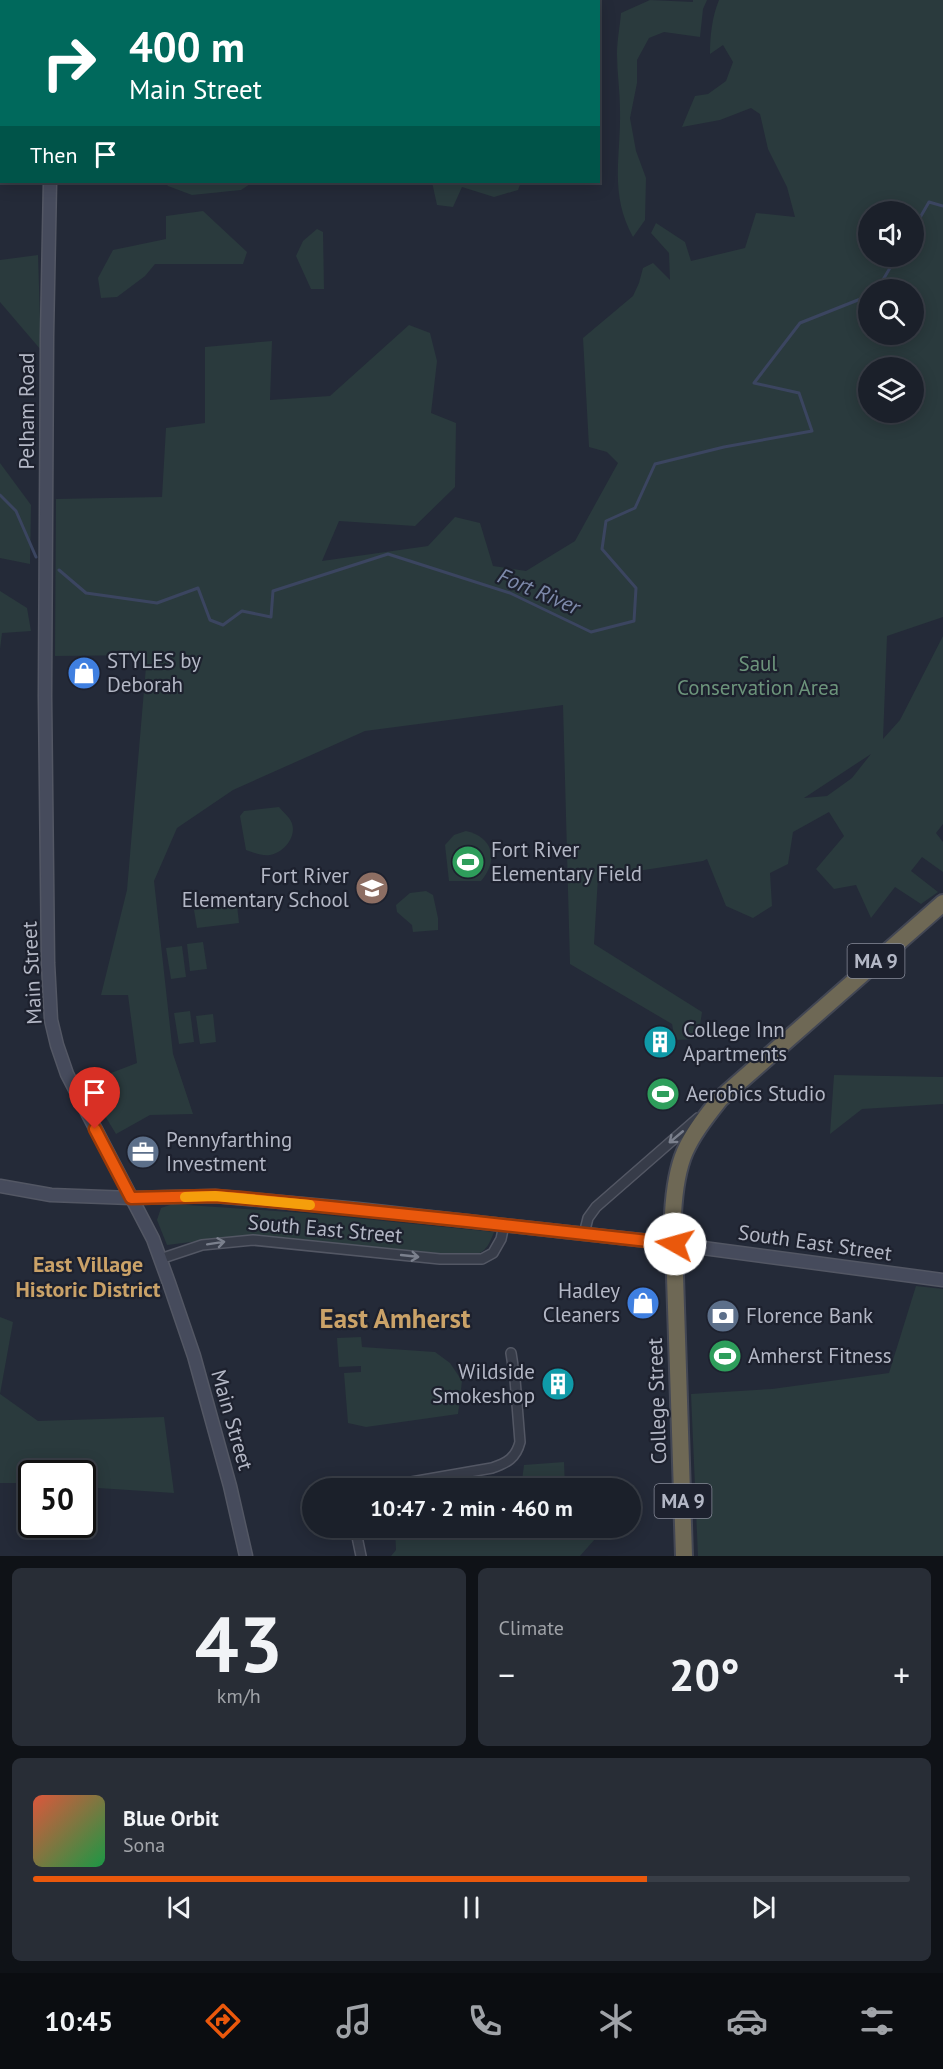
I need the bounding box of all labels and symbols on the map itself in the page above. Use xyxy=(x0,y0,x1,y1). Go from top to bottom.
street label: Pelham Road xyxy=(13,353,40,469)
water label: Fort River xyxy=(494,561,586,621)
place label: STYLES by Deborah xyxy=(107,647,201,698)
park label: Saul Conservation Area xyxy=(677,650,839,701)
shop icon: STYLES by Deborah xyxy=(66,655,102,691)
place label: Fort River Elementary Field xyxy=(491,836,642,887)
sports icon: Fort River Elementary Field xyxy=(450,844,486,880)
place label: Fort River Elementary School xyxy=(182,862,349,913)
school or university icon: Fort River Elementary School xyxy=(354,870,390,906)
street label: Main Street xyxy=(15,921,48,1025)
road number: MA 9 xyxy=(848,944,904,978)
place label: College Inn Apartments xyxy=(683,1016,787,1067)
building icon: College Inn Apartments xyxy=(642,1024,678,1060)
pin xyxy=(69,1067,120,1129)
sports icon: Aerobics Studio xyxy=(645,1076,681,1112)
place label: Aerobics Studio xyxy=(686,1080,826,1107)
place label: Pennyfarthing Investment xyxy=(166,1126,292,1177)
one-way arrow xyxy=(669,1130,684,1144)
office icon: Pennyfarthing Investment xyxy=(125,1134,161,1170)
street label: South East Street xyxy=(247,1208,403,1249)
position arrow xyxy=(643,1212,707,1276)
street label: South East Street xyxy=(737,1218,894,1267)
one-way arrow xyxy=(206,1237,226,1248)
district label: East Village Historic District xyxy=(15,1250,161,1303)
one-way arrow xyxy=(400,1251,420,1262)
place label: Hadley Cleaners xyxy=(543,1277,620,1328)
shop icon: Hadley Cleaners xyxy=(625,1285,661,1321)
bank icon: Florence Bank xyxy=(705,1298,741,1334)
district label: East Amherst xyxy=(320,1301,471,1335)
place label: Florence Bank xyxy=(746,1302,873,1329)
street label: College Street xyxy=(641,1337,672,1465)
sports icon: Amherst Fitness xyxy=(707,1338,743,1374)
place label: Amherst Fitness xyxy=(748,1342,892,1369)
place label: Wildside Smokeshop xyxy=(432,1358,535,1409)
street label: Main Street xyxy=(205,1366,260,1473)
building icon: Wildside Smokeshop xyxy=(540,1366,576,1402)
speed limit sign: 50 xyxy=(18,1460,96,1538)
road number: MA 9 xyxy=(654,1484,712,1518)

